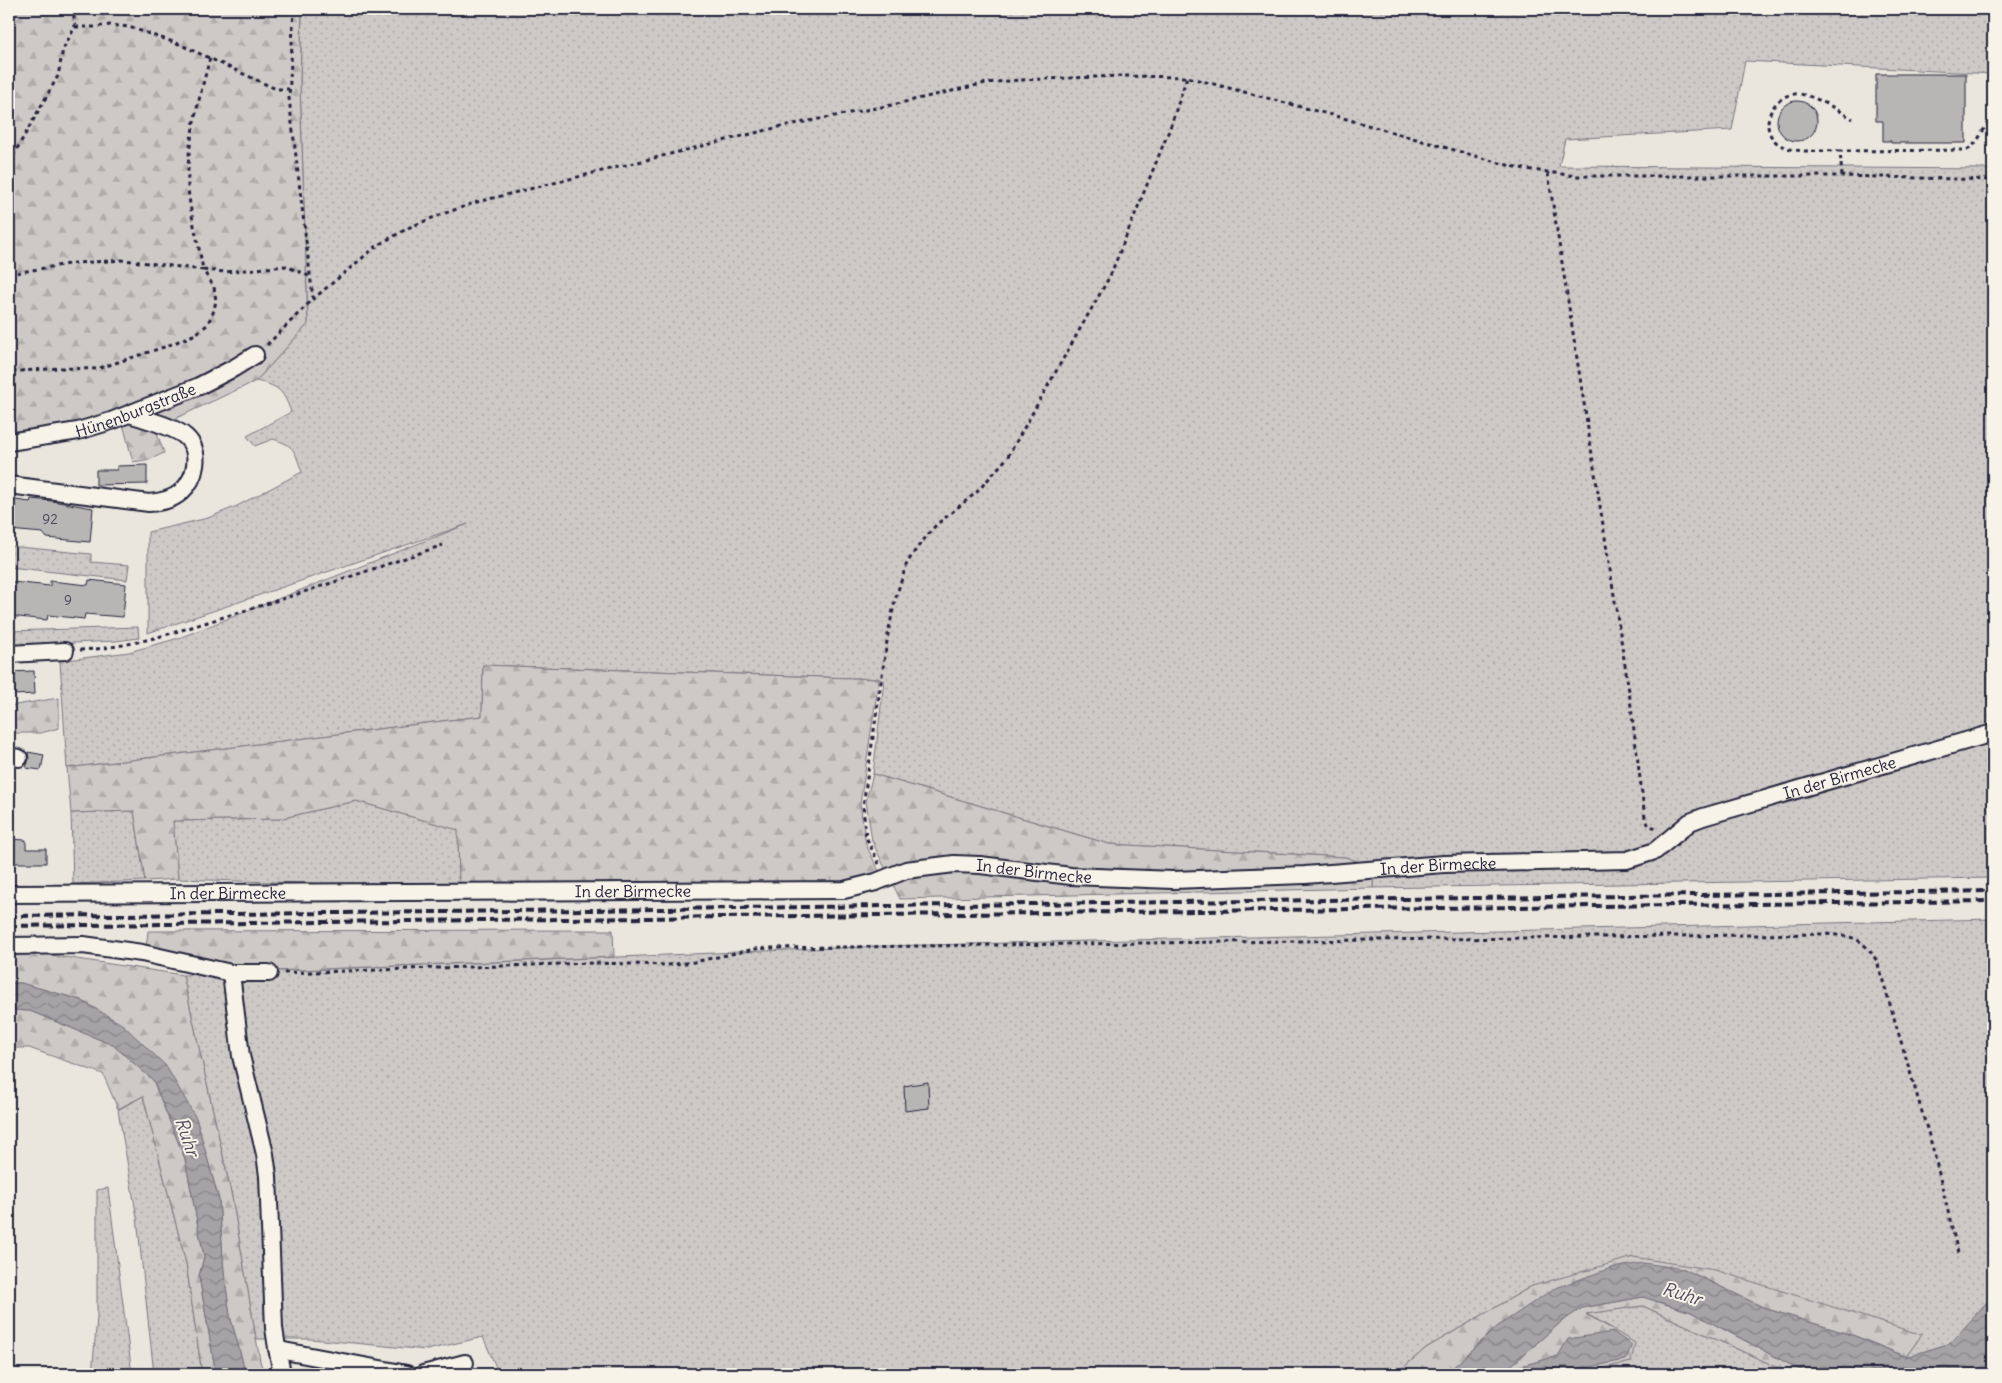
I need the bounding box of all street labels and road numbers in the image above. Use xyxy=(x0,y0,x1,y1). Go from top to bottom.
street label: Hünenburgstraße xyxy=(73,379,199,441)
street label: In der Birmecke xyxy=(1781,752,1898,803)
street label: In der Birmecke xyxy=(1379,853,1496,879)
street label: In der Birmecke xyxy=(976,855,1092,887)
street label: In der Birmecke xyxy=(575,881,691,901)
street label: In der Birmecke xyxy=(170,883,286,903)

